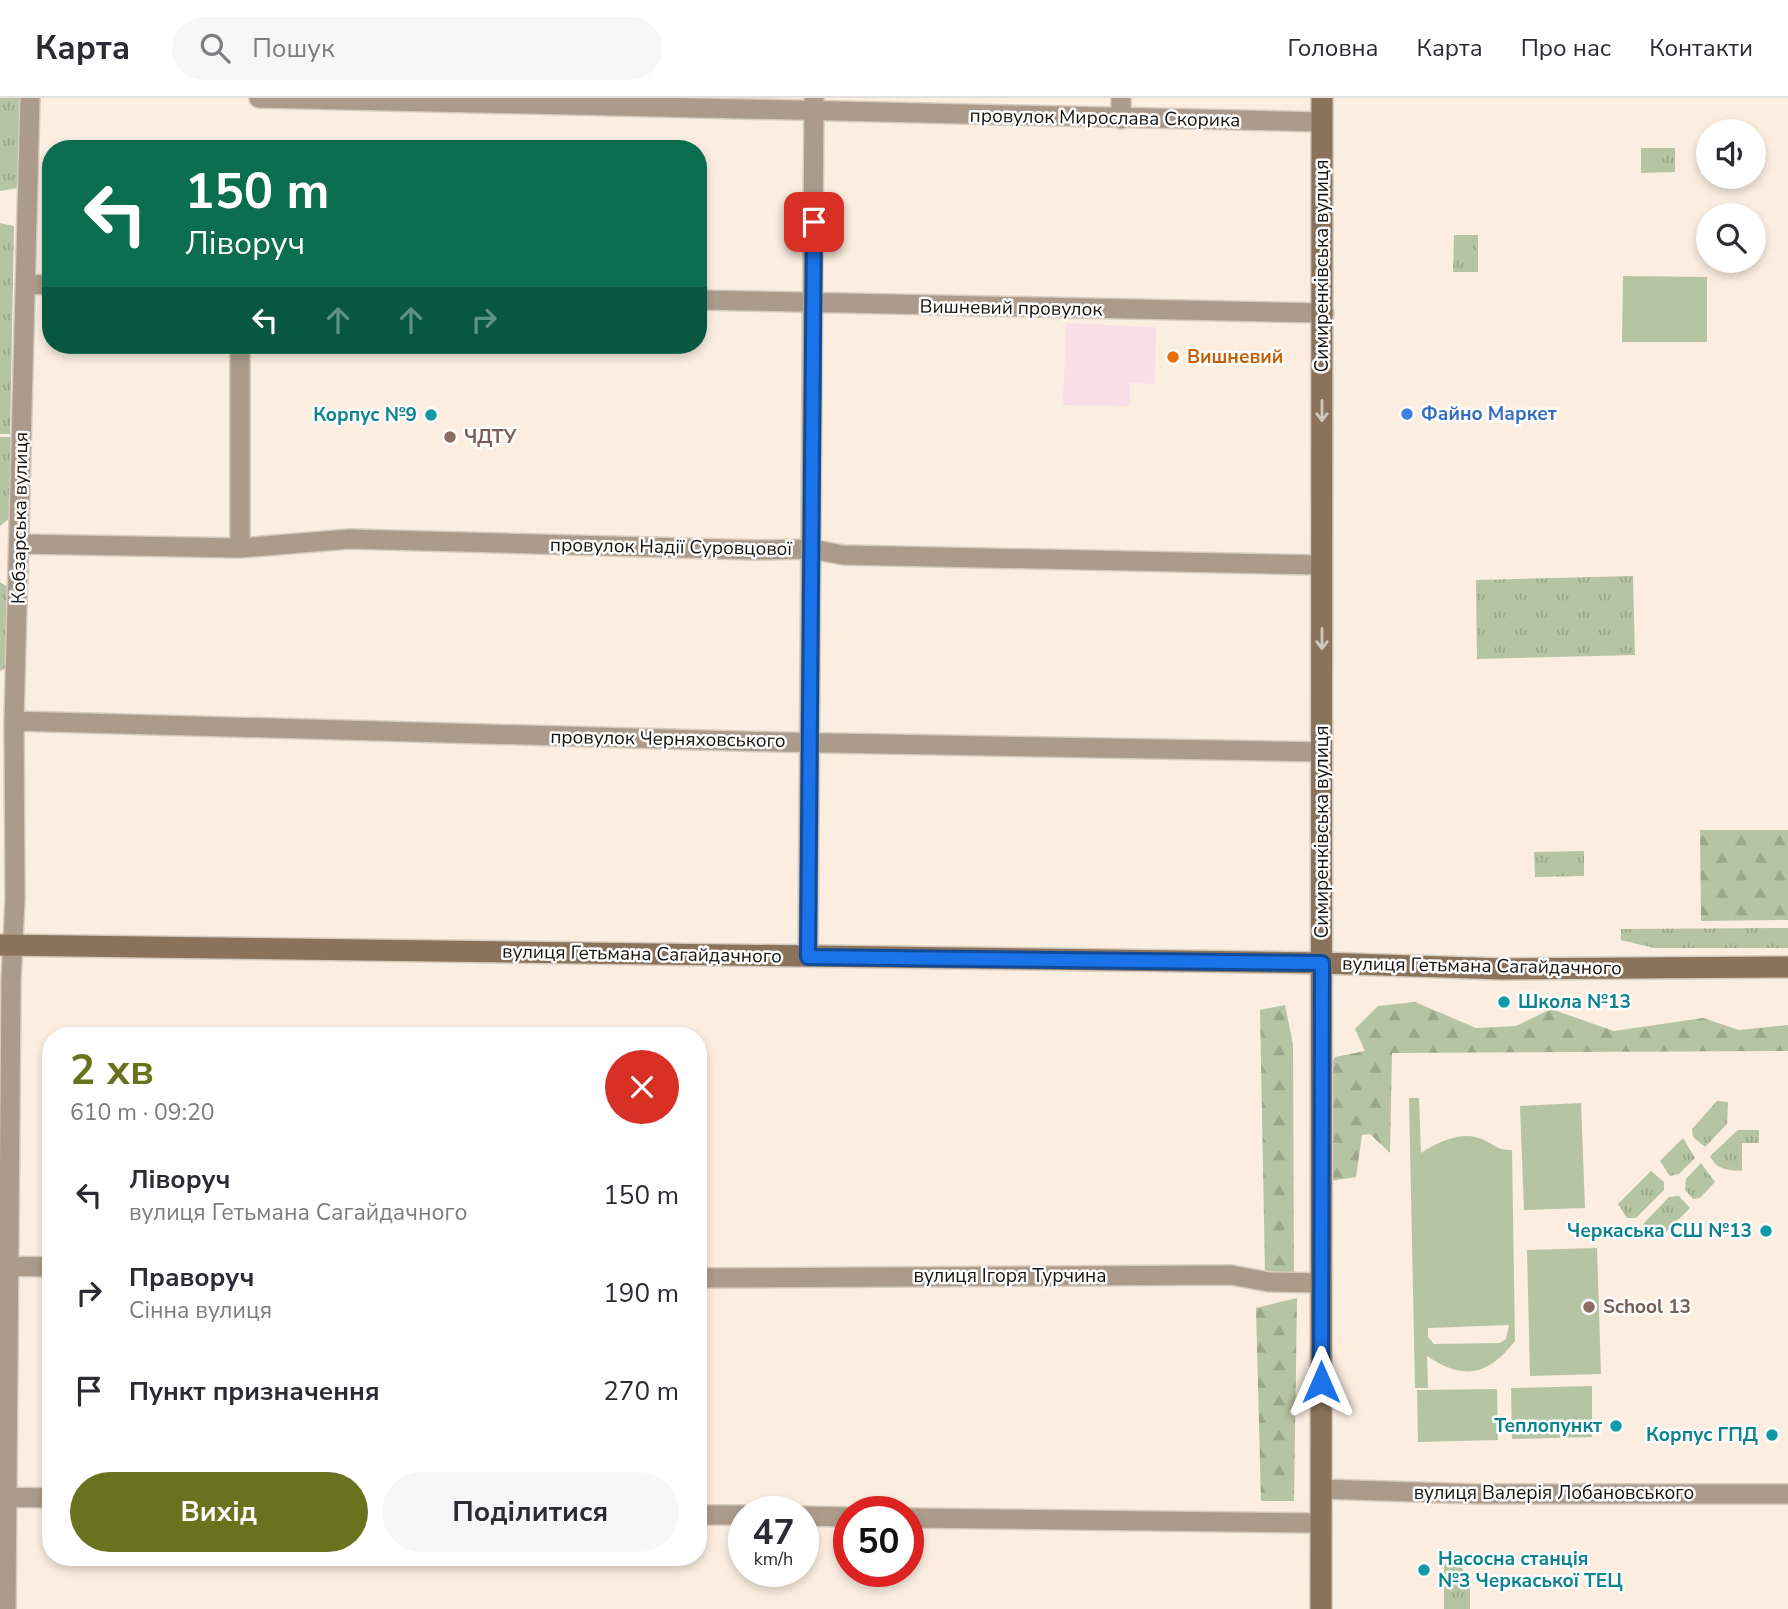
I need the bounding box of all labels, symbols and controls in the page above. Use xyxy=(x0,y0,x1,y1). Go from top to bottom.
search box xyxy=(172,17,662,80)
text: Карта xyxy=(35,26,130,71)
icon: search xyxy=(196,29,234,67)
text: Пошук xyxy=(252,31,335,66)
text: Головна xyxy=(1288,32,1379,64)
text: Карта xyxy=(1417,32,1483,64)
text: Про нас xyxy=(1521,32,1611,64)
text: Контакти xyxy=(1649,32,1753,64)
street label: провулок Мирослава Скорика xyxy=(969,103,1241,133)
map controls xyxy=(1696,119,1766,273)
button: sound xyxy=(1696,119,1766,189)
text: 150 m xyxy=(185,158,329,225)
street label: Симиренківська вулиця xyxy=(1309,160,1335,372)
icon: left xyxy=(70,168,161,259)
pin xyxy=(784,192,844,252)
icon: arrive xyxy=(795,203,833,241)
button: search xyxy=(1696,203,1766,273)
text: Ліворуч xyxy=(185,222,305,265)
street label: Вишневий провулок xyxy=(919,293,1103,323)
icon: left xyxy=(246,301,284,339)
icon: ahead xyxy=(319,301,357,339)
icon: ahead xyxy=(392,301,430,339)
icon: right xyxy=(465,301,503,339)
place label: Вишневий xyxy=(1187,344,1283,370)
marker: Вишневий xyxy=(1165,349,1181,365)
one-way arrow xyxy=(1315,399,1329,422)
place label: Файно Маркет xyxy=(1421,401,1557,427)
place label: Корпус №9 xyxy=(313,402,417,428)
marker: Файно Маркет xyxy=(1399,406,1415,422)
marker: Корпус №9 xyxy=(423,407,439,423)
place label: ЧДТУ xyxy=(464,424,517,450)
marker: ЧДТУ xyxy=(442,429,458,445)
street label: Кобзарська вулиця xyxy=(5,432,35,604)
street label: провулок Надії Суровцової xyxy=(550,532,793,562)
one-way arrow xyxy=(1315,627,1329,650)
street label: провулок Черняховського xyxy=(550,724,786,754)
street label: Симиренківська вулиця xyxy=(1309,726,1335,938)
street label: вулиця Гетьмана Сагайдачного xyxy=(502,939,782,969)
street label: вулиця Гетьмана Сагайдачного xyxy=(1342,951,1622,981)
place label: Школа №13 xyxy=(1518,989,1631,1015)
marker: Школа №13 xyxy=(1496,994,1512,1010)
text: 2 хв xyxy=(70,1042,154,1099)
button: close xyxy=(605,1050,679,1124)
text: 610 m · 09:20 xyxy=(70,1097,215,1128)
text: Ліворуч xyxy=(129,1162,230,1197)
icon: left xyxy=(70,1176,108,1214)
text: 150 m xyxy=(603,1178,679,1213)
text: вулиця Гетьмана Сагайдачного xyxy=(129,1197,467,1228)
place label: Черкаська СШ №13 xyxy=(1567,1218,1752,1244)
marker: Черкаська СШ №13 xyxy=(1758,1223,1774,1239)
text: Праворуч xyxy=(129,1260,254,1295)
street label: вулиця Ігоря Турчина xyxy=(914,1263,1106,1289)
icon: right xyxy=(70,1274,108,1312)
text: 190 m xyxy=(603,1276,679,1311)
place label: School 13 xyxy=(1603,1294,1691,1320)
text: Сінна вулиця xyxy=(129,1295,272,1326)
marker: School 13 xyxy=(1581,1299,1597,1315)
position arrow xyxy=(1284,1345,1358,1419)
icon: arrive xyxy=(70,1372,108,1410)
text: Пункт призначення xyxy=(129,1374,380,1409)
text: 270 m xyxy=(603,1374,679,1409)
place label: Теплопункт xyxy=(1494,1413,1602,1439)
marker: Теплопункт xyxy=(1608,1418,1624,1434)
place label: Корпус ГПД xyxy=(1646,1422,1758,1448)
marker: Корпус ГПД xyxy=(1764,1427,1780,1443)
button: Вихід xyxy=(70,1472,368,1552)
button: Поділитися xyxy=(382,1472,679,1552)
street label: вулиця Валерія Лобановського xyxy=(1414,1480,1694,1506)
speed limit sign: 50 xyxy=(833,1496,924,1587)
text: 47 xyxy=(752,1509,795,1556)
place label: Насосна станція №3 Черкаської ТЕЦ xyxy=(1438,1546,1623,1594)
text: km/h xyxy=(754,1547,793,1571)
marker: Насосна станція №3 Черкаської ТЕЦ xyxy=(1416,1562,1432,1578)

